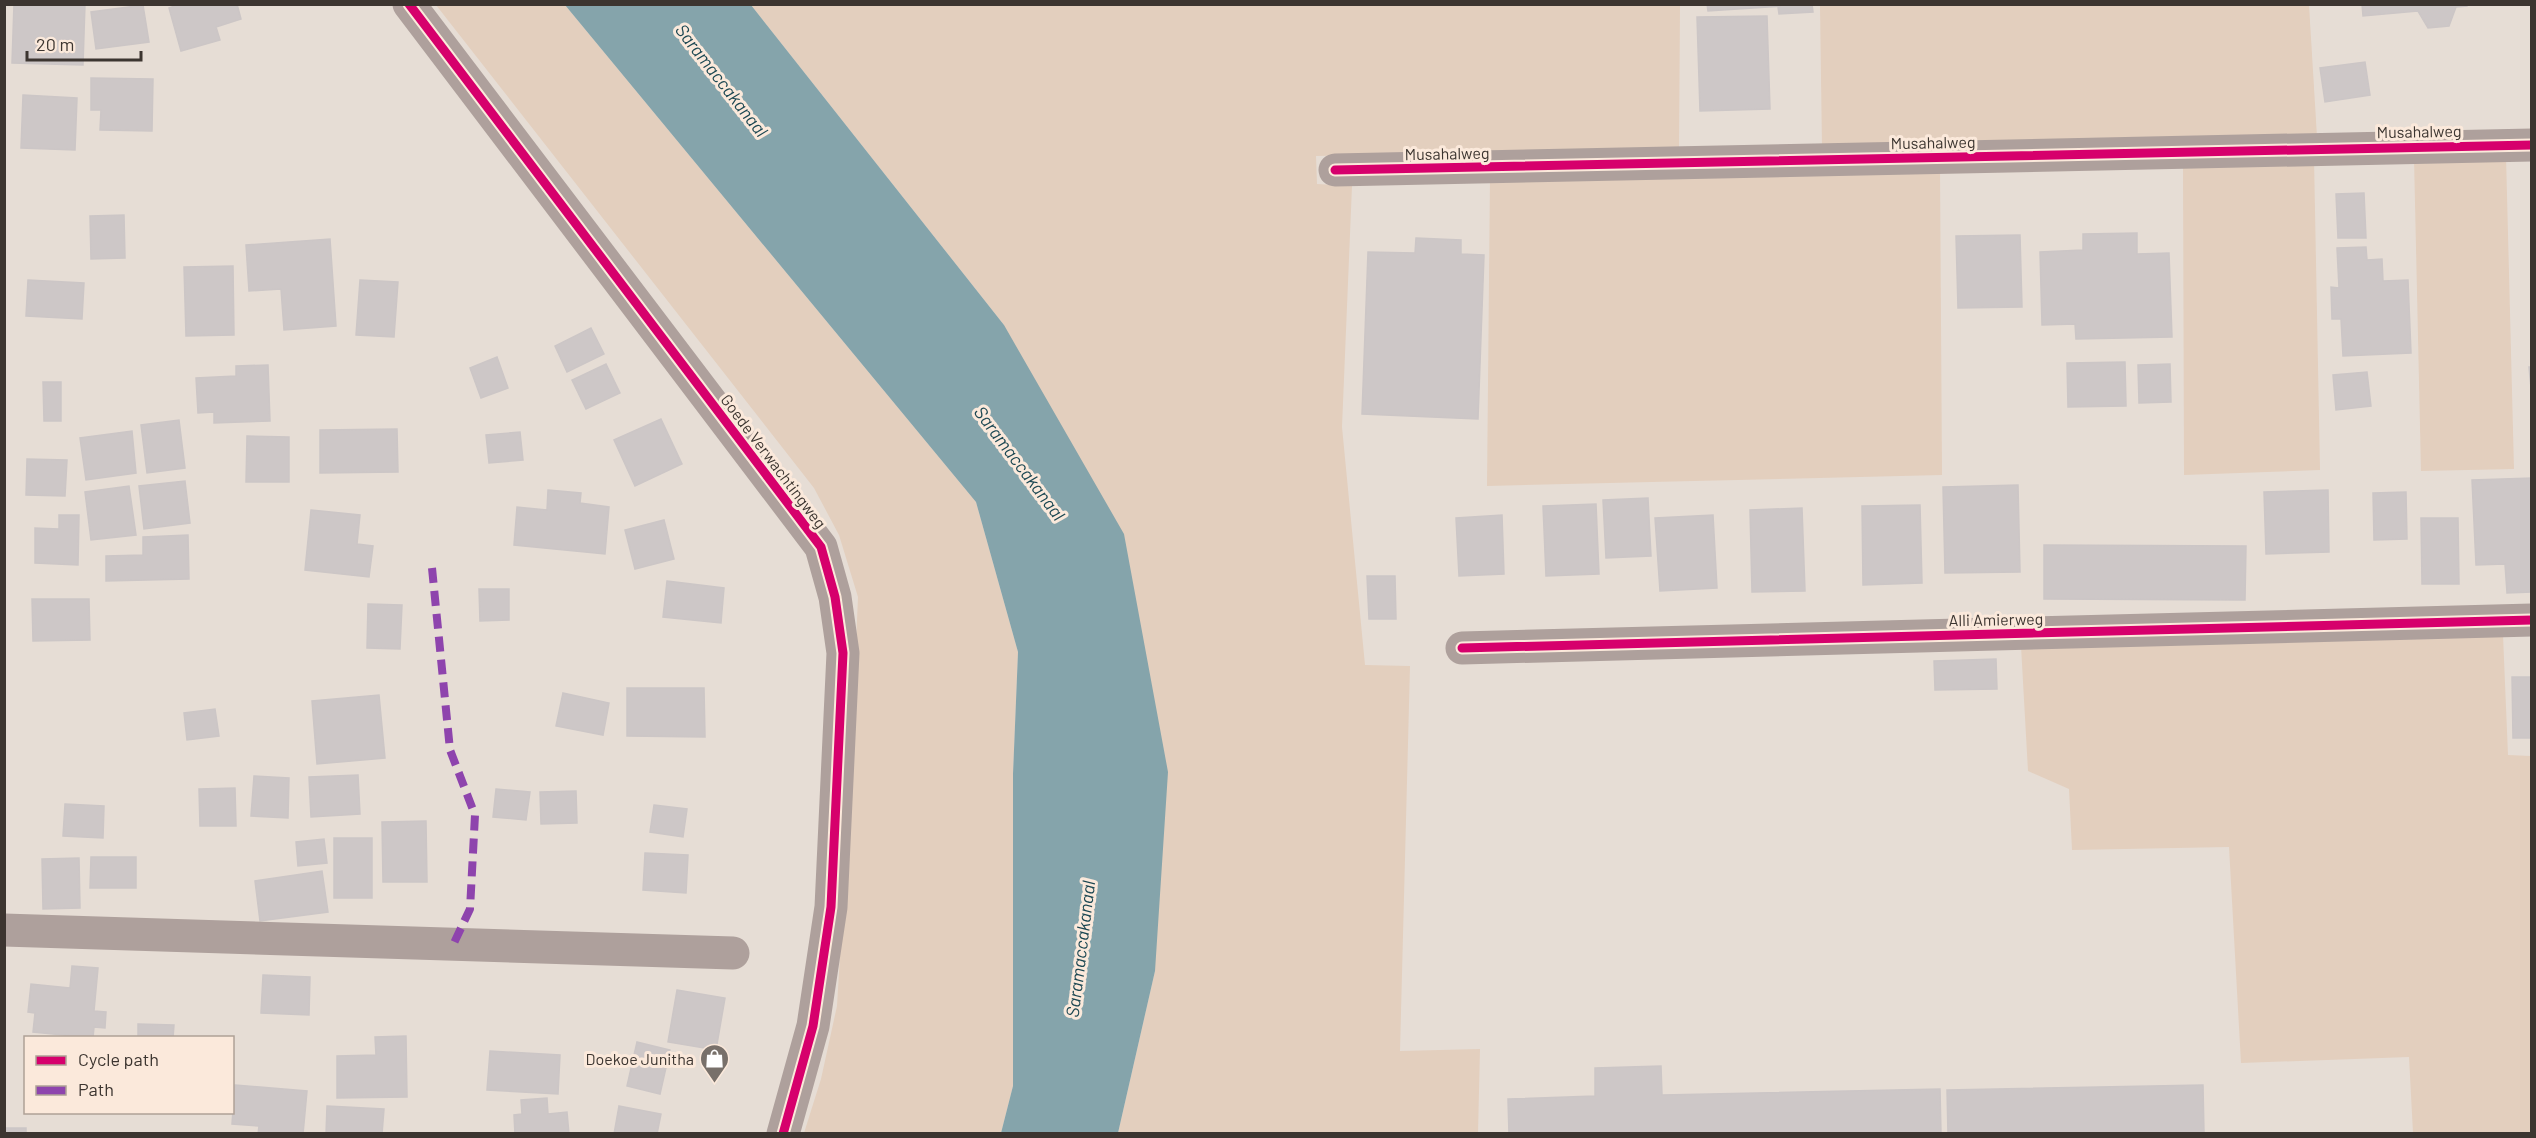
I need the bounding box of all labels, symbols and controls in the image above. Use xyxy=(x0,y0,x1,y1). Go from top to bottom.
water label: Saramaccakanaal xyxy=(671,19,773,141)
scale bar xyxy=(27,24,141,62)
text: 20 m xyxy=(36,33,74,55)
street label: Musahalweg xyxy=(2376,121,2462,141)
street label: Musahalweg xyxy=(1890,132,1976,152)
street label: Musahalweg xyxy=(1404,143,1490,163)
street label: Goede Verwachtingweg xyxy=(717,390,831,532)
water label: Saramaccakanaal xyxy=(970,401,1070,525)
street label: Alli Amierweg xyxy=(1949,609,2043,629)
water label: Saramaccakanaal xyxy=(1061,879,1099,1019)
legend xyxy=(24,1036,234,1114)
shop icon: Doekoe Junitha xyxy=(699,1042,731,1084)
text: Cycle path xyxy=(78,1048,159,1070)
place label: Doekoe Junitha xyxy=(586,1049,694,1068)
text: Path xyxy=(78,1078,114,1100)

